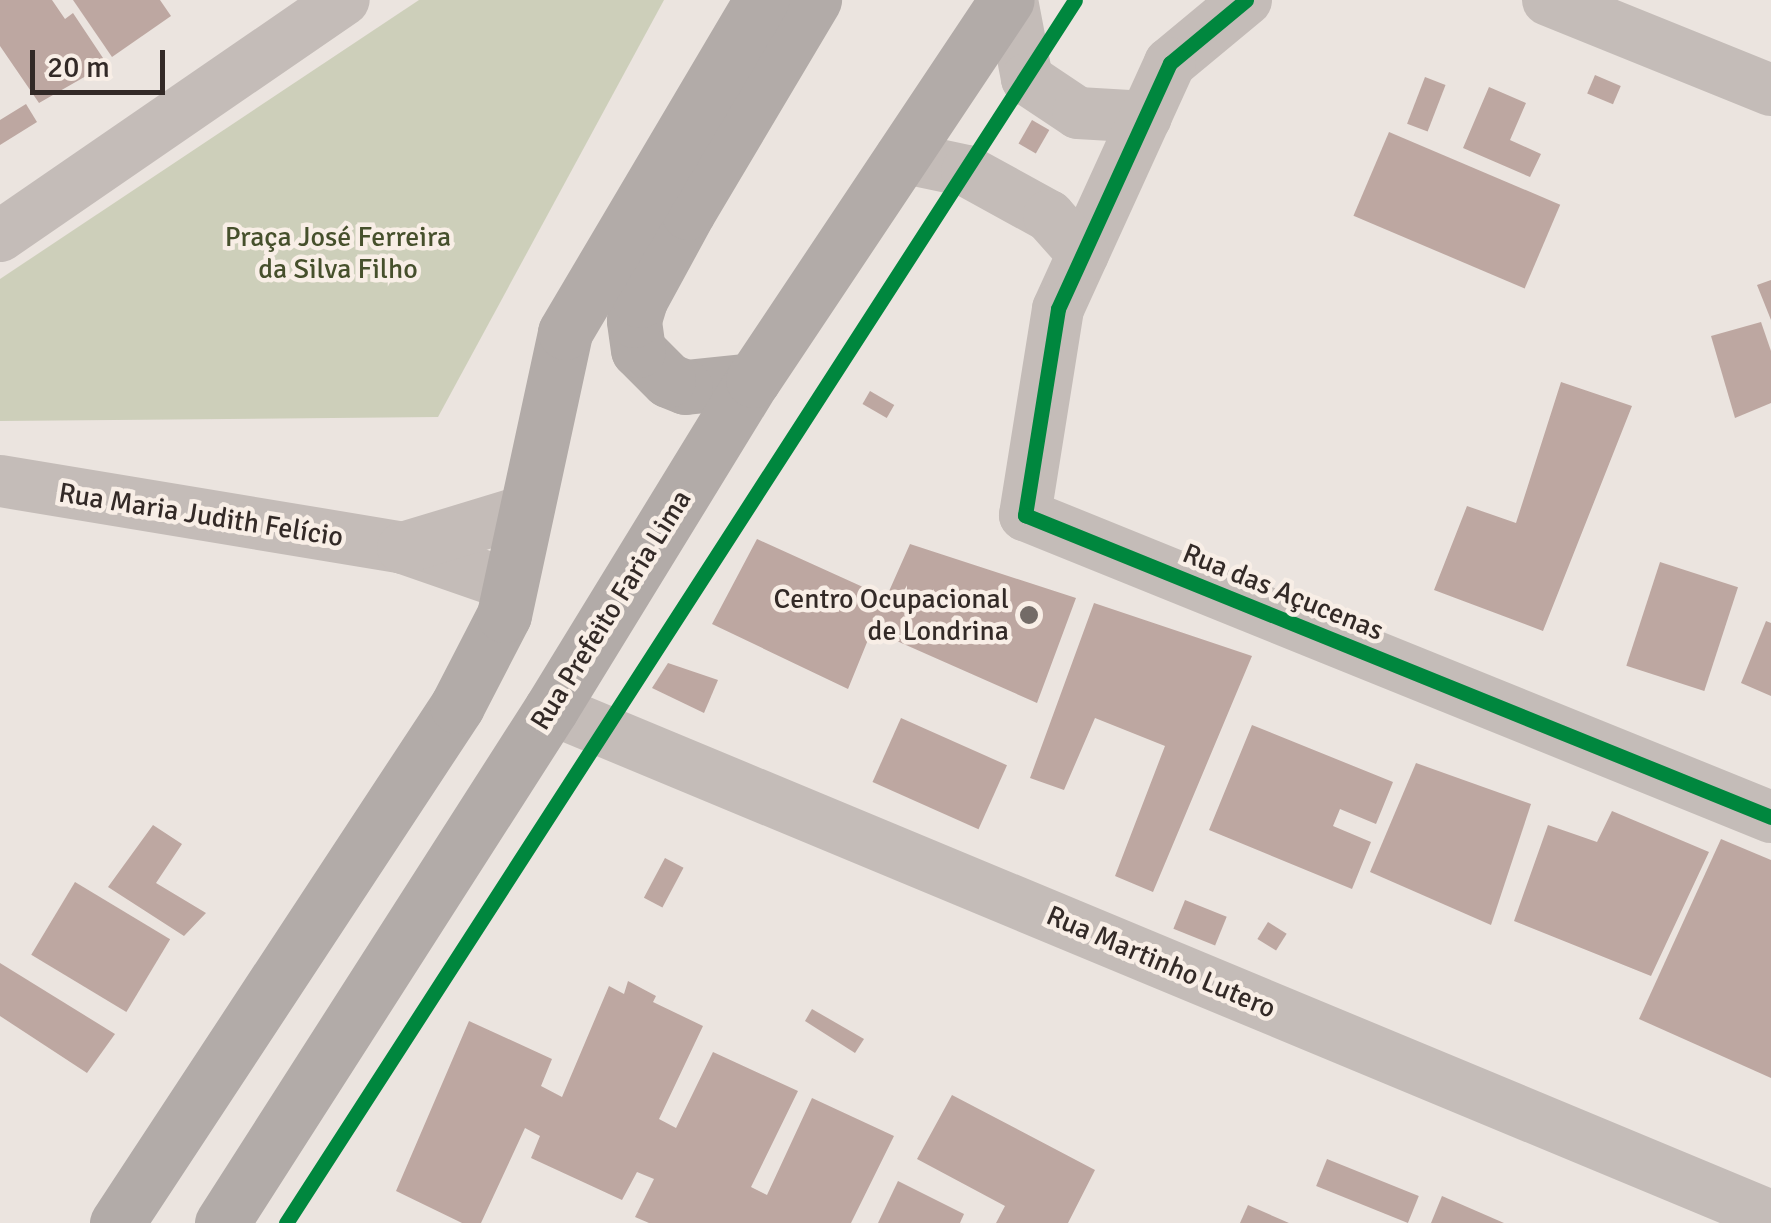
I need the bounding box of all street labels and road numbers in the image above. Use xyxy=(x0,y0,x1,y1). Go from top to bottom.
street label: Rua Maria Judith Felício xyxy=(56,476,346,554)
street label: Rua Prefeito Faria Lima xyxy=(523,484,699,736)
street label: Rua das Açucenas xyxy=(1178,536,1388,648)
street label: Rua Martinho Lutero xyxy=(1041,899,1281,1025)

